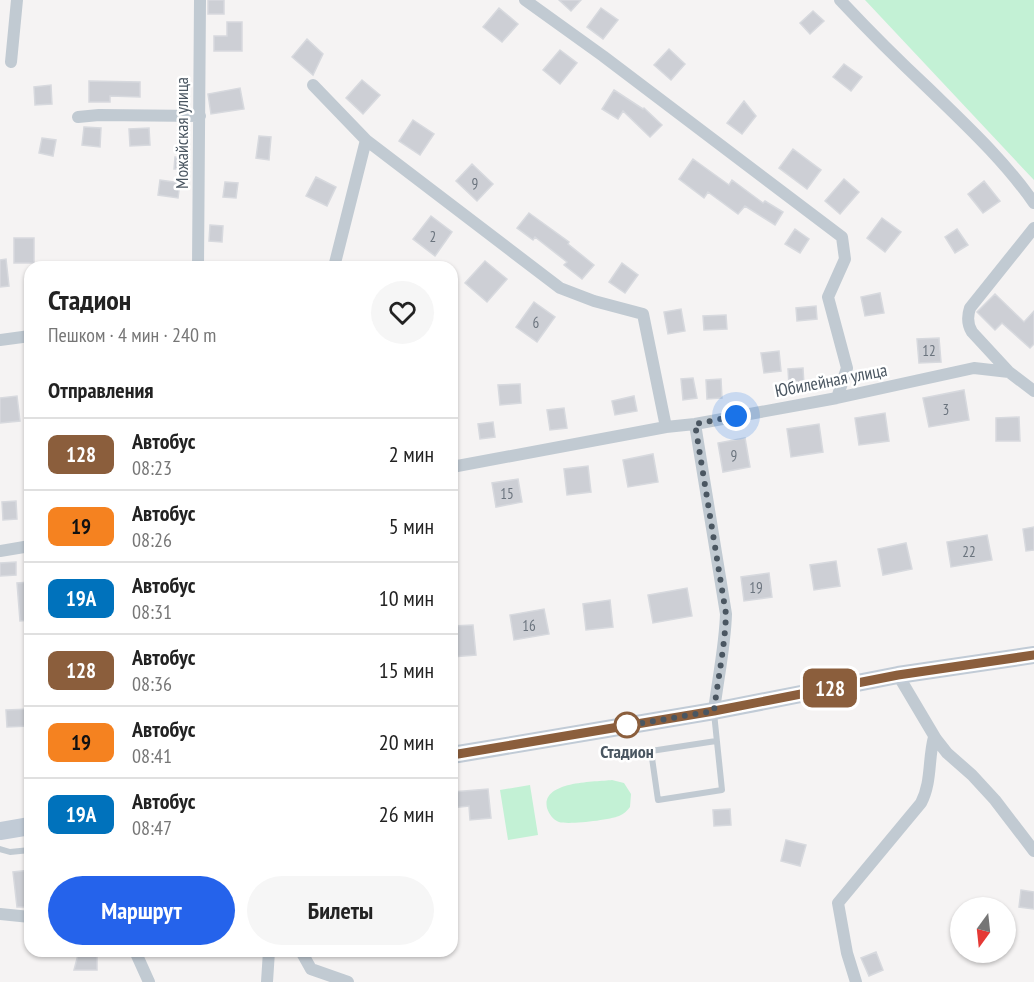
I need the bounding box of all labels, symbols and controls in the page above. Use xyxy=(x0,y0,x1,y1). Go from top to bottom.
street label: Можайская улица xyxy=(170,77,193,189)
house number: 9 xyxy=(472,174,478,193)
house number: 2 xyxy=(430,227,436,246)
text: Стадион xyxy=(48,281,131,318)
button: heart xyxy=(371,281,434,344)
house number: 6 xyxy=(533,313,540,332)
text: Пешком · 4 мин · 240 m xyxy=(48,322,216,348)
house number: 12 xyxy=(922,341,936,360)
street label: Юбилейная улица xyxy=(773,358,889,402)
text: Отправления xyxy=(48,376,154,404)
house number: 3 xyxy=(943,400,949,419)
your location xyxy=(721,401,751,431)
text: Автобус xyxy=(132,427,195,455)
text: 2 мин xyxy=(389,440,434,468)
text: 128 xyxy=(66,441,96,468)
house number: 9 xyxy=(731,446,737,465)
text: 08:23 xyxy=(132,455,172,481)
house number: 15 xyxy=(500,484,514,503)
text: Автобус xyxy=(132,499,195,527)
text: 5 мин xyxy=(389,512,434,540)
text: 19 xyxy=(71,513,91,540)
text: 08:26 xyxy=(132,527,172,553)
house number: 22 xyxy=(962,542,976,561)
text: Автобус xyxy=(132,571,195,599)
house number: 19 xyxy=(749,578,763,597)
text: 10 мин xyxy=(379,584,434,612)
text: 19А xyxy=(66,585,96,612)
text: 08:31 xyxy=(132,599,172,625)
house number: 16 xyxy=(522,616,536,635)
text: Автобус xyxy=(132,643,195,671)
text: 15 мин xyxy=(379,656,434,684)
text: 128 xyxy=(66,657,96,684)
line badge: 128 xyxy=(796,668,864,708)
text: 08:36 xyxy=(132,671,172,697)
text: 128 xyxy=(815,675,845,702)
marker: Стадион xyxy=(614,712,640,738)
text: Автобус xyxy=(132,715,195,743)
text: 20 мин xyxy=(379,728,434,756)
text: 19 xyxy=(71,729,91,756)
place label: Стадион xyxy=(600,740,654,763)
text: 08:41 xyxy=(132,743,172,769)
text: Автобус xyxy=(132,787,195,815)
text: 26 мин xyxy=(379,800,434,828)
text: 19А xyxy=(66,801,96,828)
text: 08:47 xyxy=(132,815,172,841)
button: Маршрут xyxy=(48,876,235,945)
button: Билеты xyxy=(247,876,434,945)
north arrow xyxy=(950,897,1016,963)
map controls xyxy=(950,897,1016,963)

